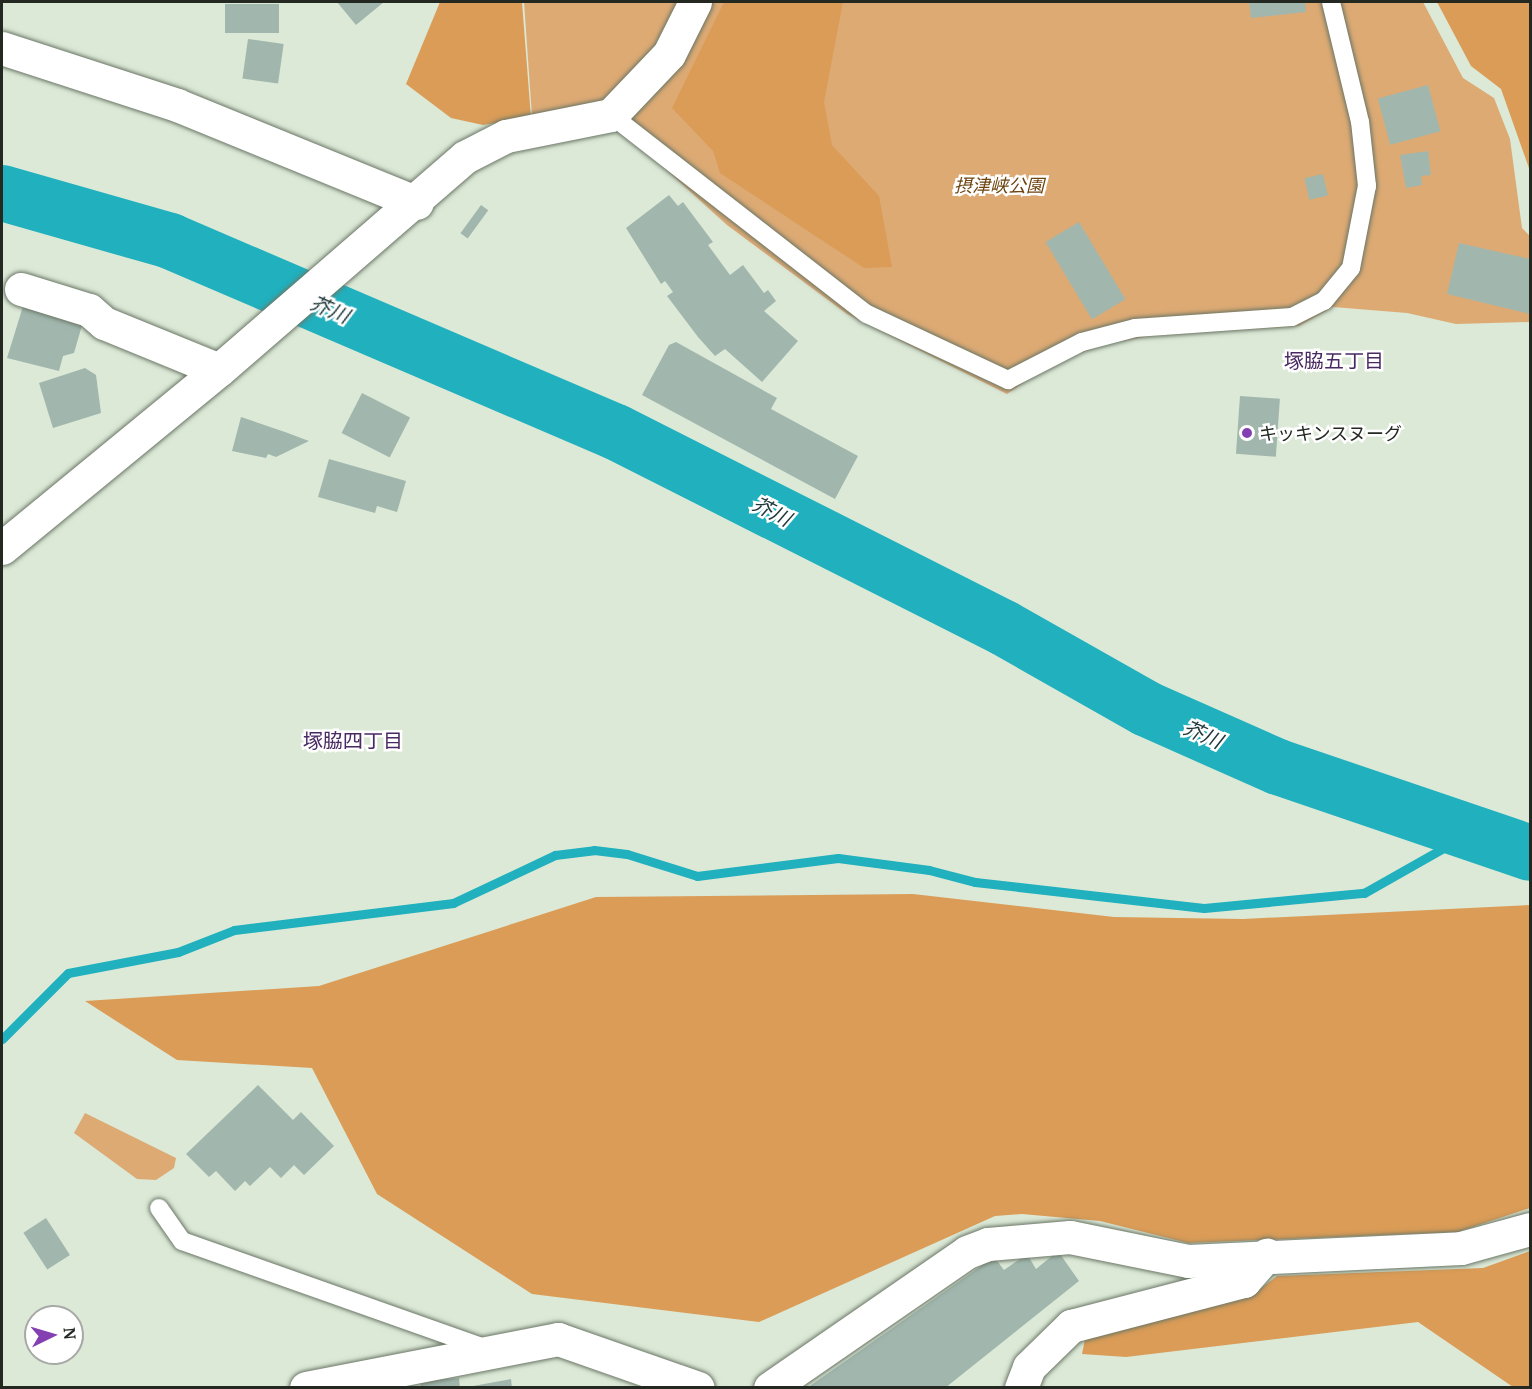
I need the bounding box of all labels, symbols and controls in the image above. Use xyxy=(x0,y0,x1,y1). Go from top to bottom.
park label: 摂津峡公園 xyxy=(954,174,1044,196)
water label: 芥川 xyxy=(307,290,353,328)
district label: 塚脇五丁目 xyxy=(1284,348,1384,372)
place label: キッキンスヌーグ xyxy=(1259,422,1403,444)
marker: キッキンスヌーグ xyxy=(1240,426,1254,440)
water label: 芥川 xyxy=(749,491,795,531)
water label: 芥川 xyxy=(1180,715,1226,753)
district label: 塚脇四丁目 xyxy=(303,728,403,752)
north arrow xyxy=(24,1305,84,1365)
text: N xyxy=(58,1327,81,1341)

